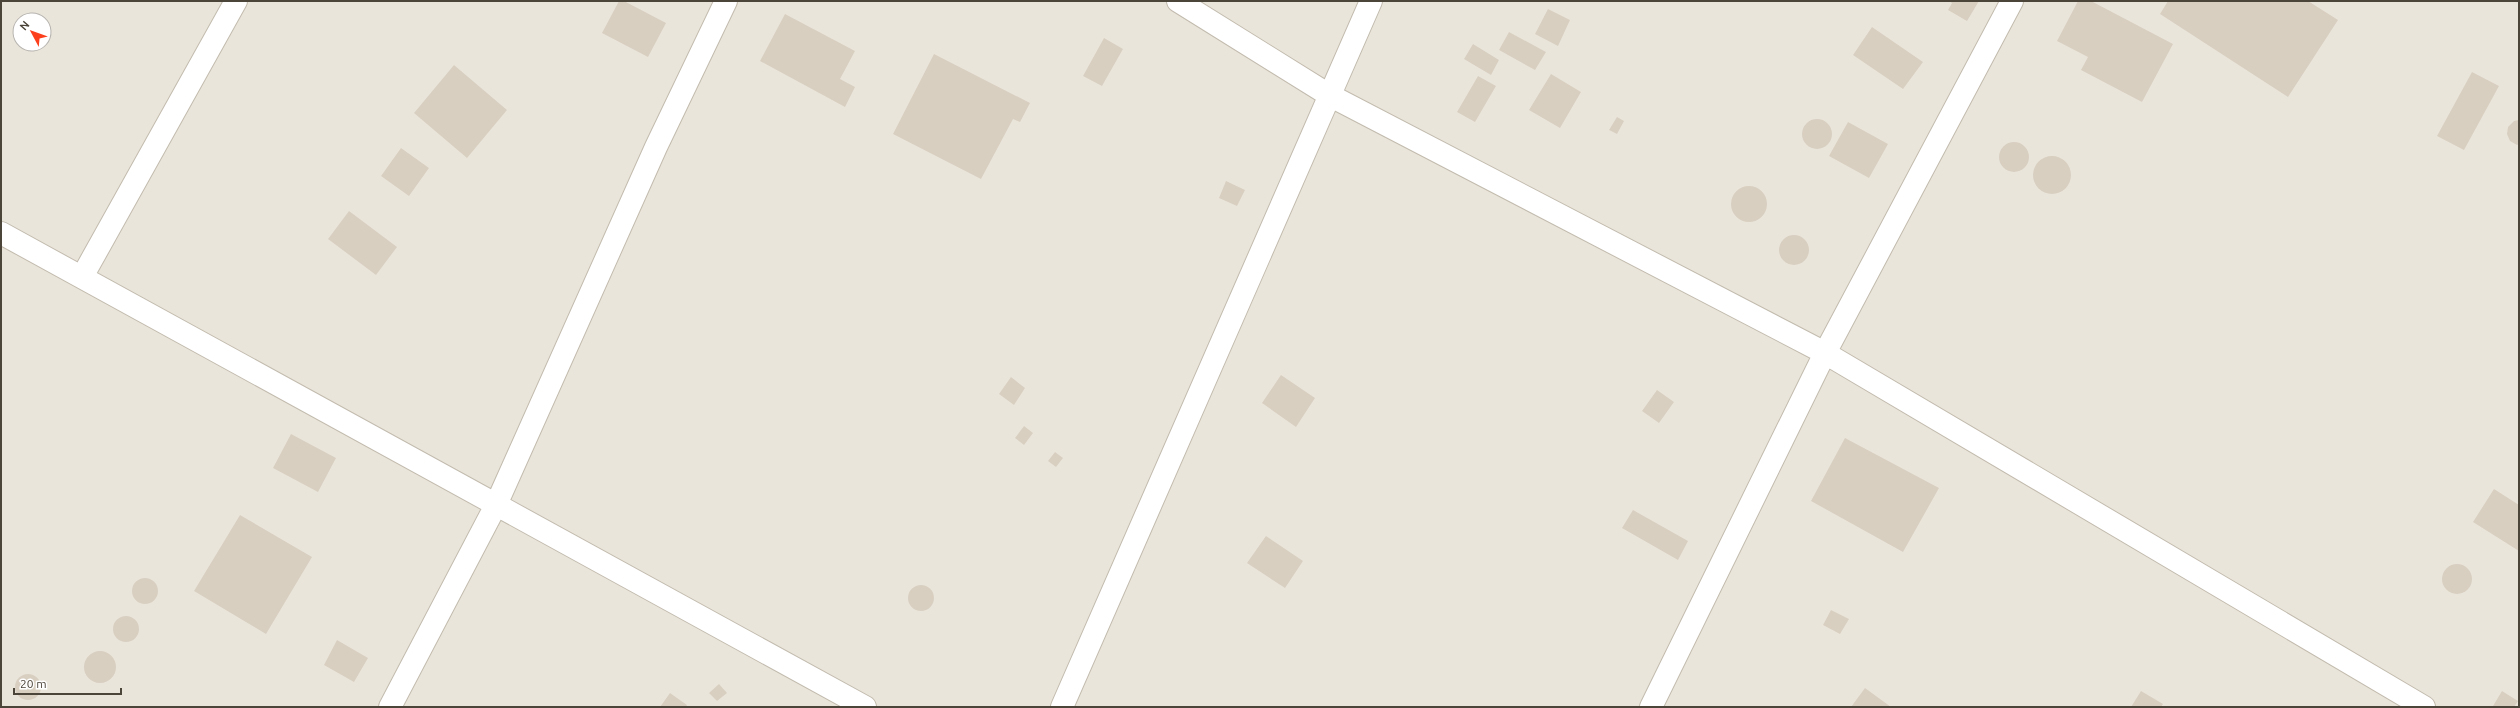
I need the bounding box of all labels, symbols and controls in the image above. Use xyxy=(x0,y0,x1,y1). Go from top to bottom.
north arrow xyxy=(12,12,52,52)
text: N xyxy=(17,18,32,32)
scale bar xyxy=(14,670,121,696)
text: 20 m xyxy=(20,677,47,690)

